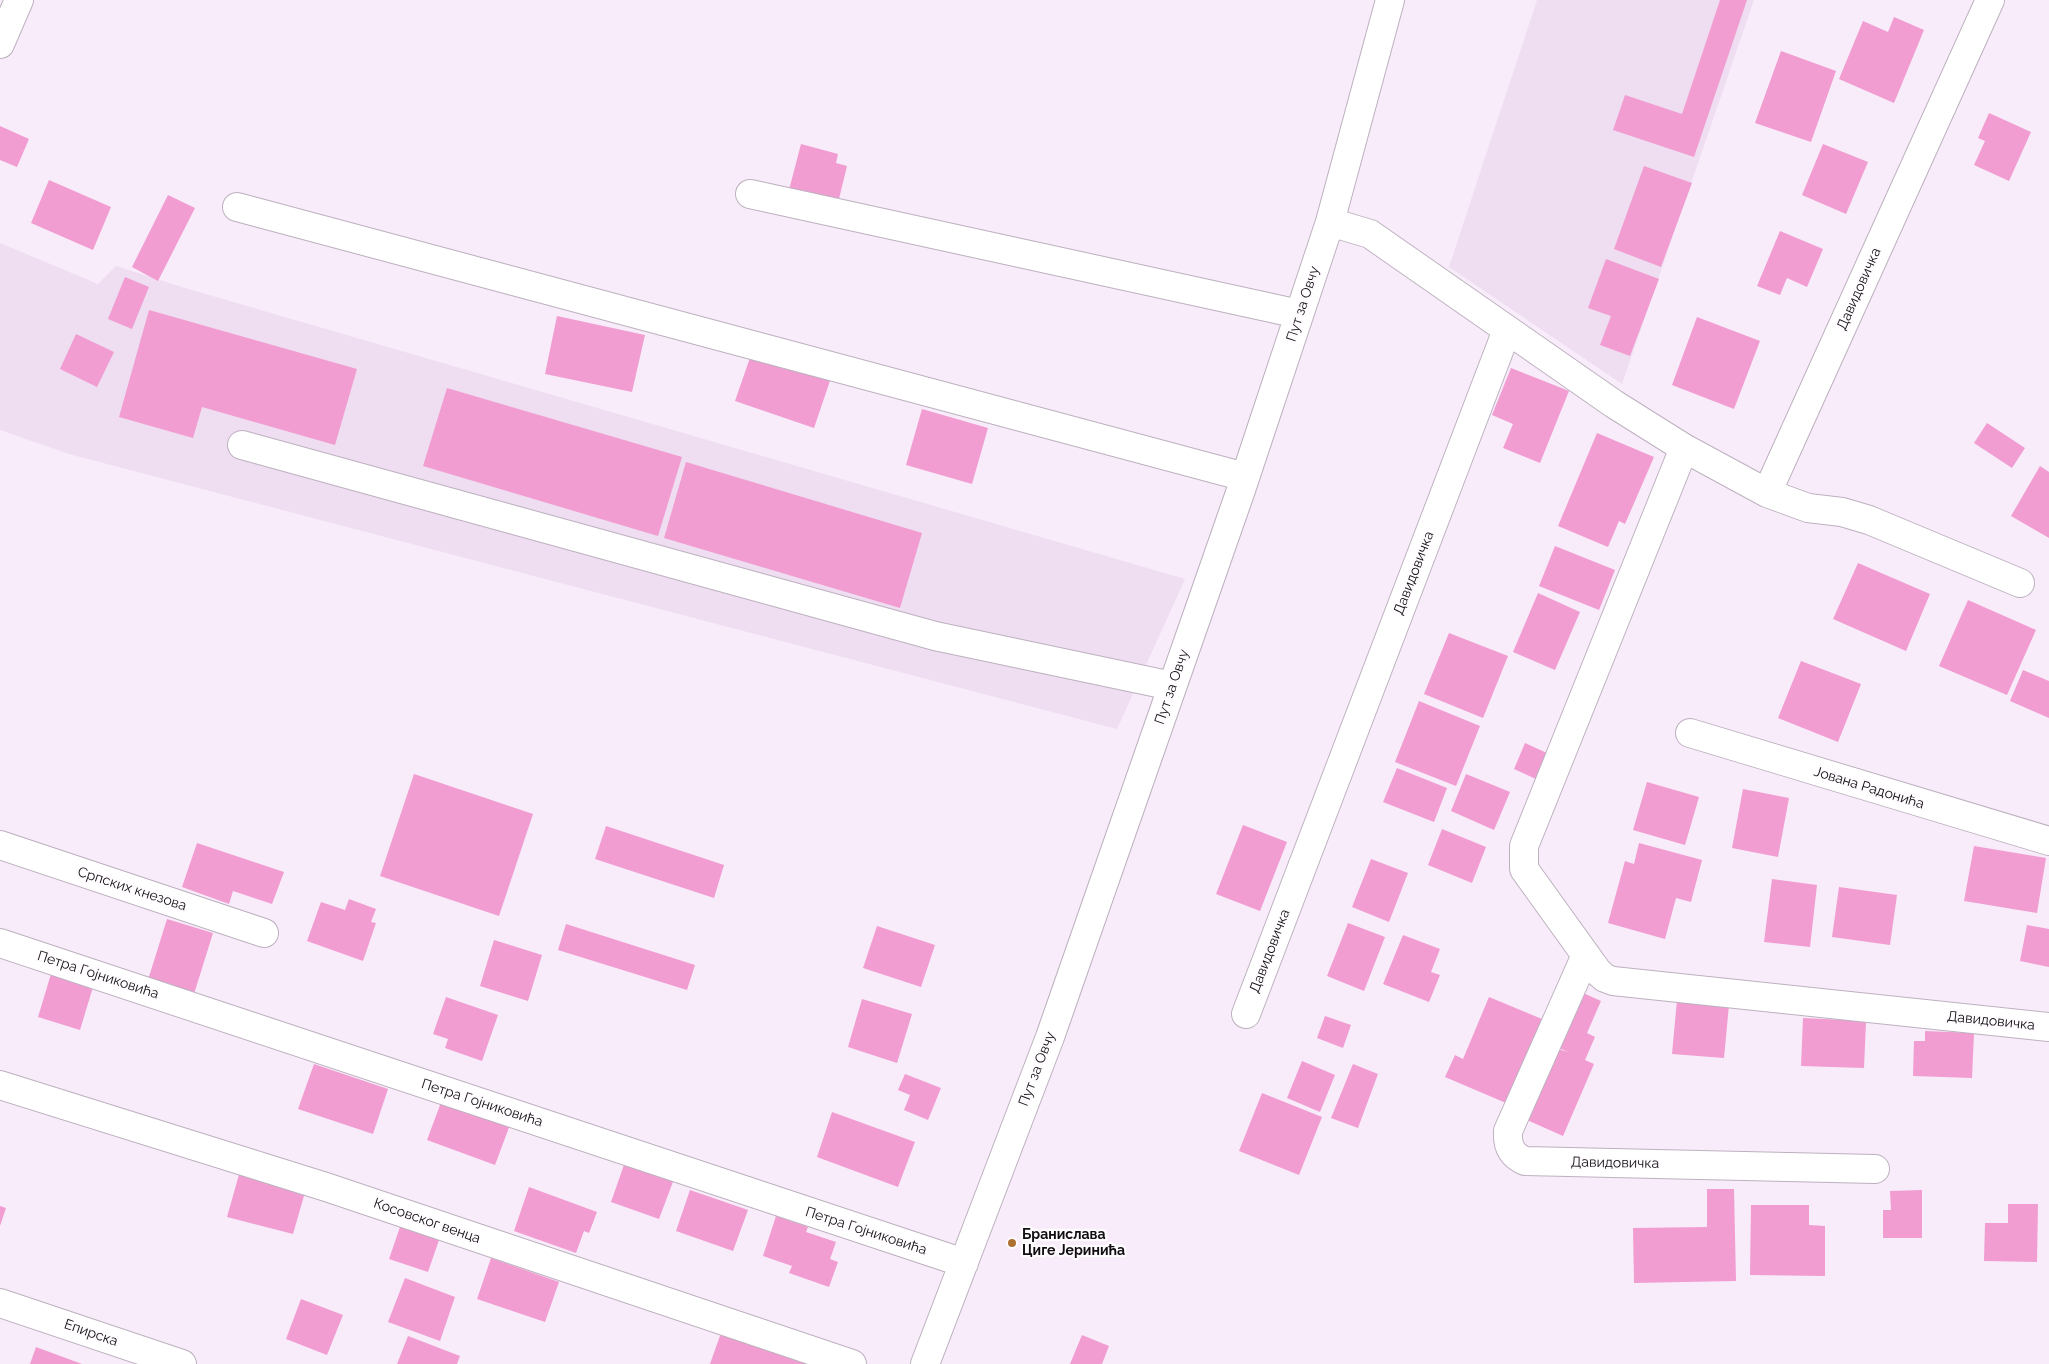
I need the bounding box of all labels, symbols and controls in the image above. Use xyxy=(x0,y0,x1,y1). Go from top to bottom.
street label: Давидовичка xyxy=(1833,245,1885,333)
street label: Пут за Овчу xyxy=(1283,264,1323,344)
street label: Давидовичка xyxy=(1390,529,1438,617)
street label: Пут за Овчу xyxy=(1151,647,1193,727)
street label: Јована Радонића xyxy=(1812,763,1926,813)
street label: Српских кнезова xyxy=(75,863,189,915)
street label: Давидовичка xyxy=(1246,907,1294,995)
street label: Петра Гојниковића xyxy=(35,947,161,1003)
street label: Давидовичка xyxy=(1946,1008,2036,1034)
street label: Пут за Овчу xyxy=(1015,1029,1059,1109)
street label: Петра Гојниковића xyxy=(419,1075,545,1131)
street label: Давидовичка xyxy=(1571,1154,1659,1172)
street label: Косовског венца xyxy=(371,1195,483,1247)
street label: Петра Гојниковића xyxy=(803,1203,929,1259)
place label: Бранислава Циге Јеринића xyxy=(1022,1227,1125,1260)
marker: Бранислава Циге Јеринића xyxy=(1006,1237,1018,1249)
street label: Епирска xyxy=(62,1316,120,1350)

